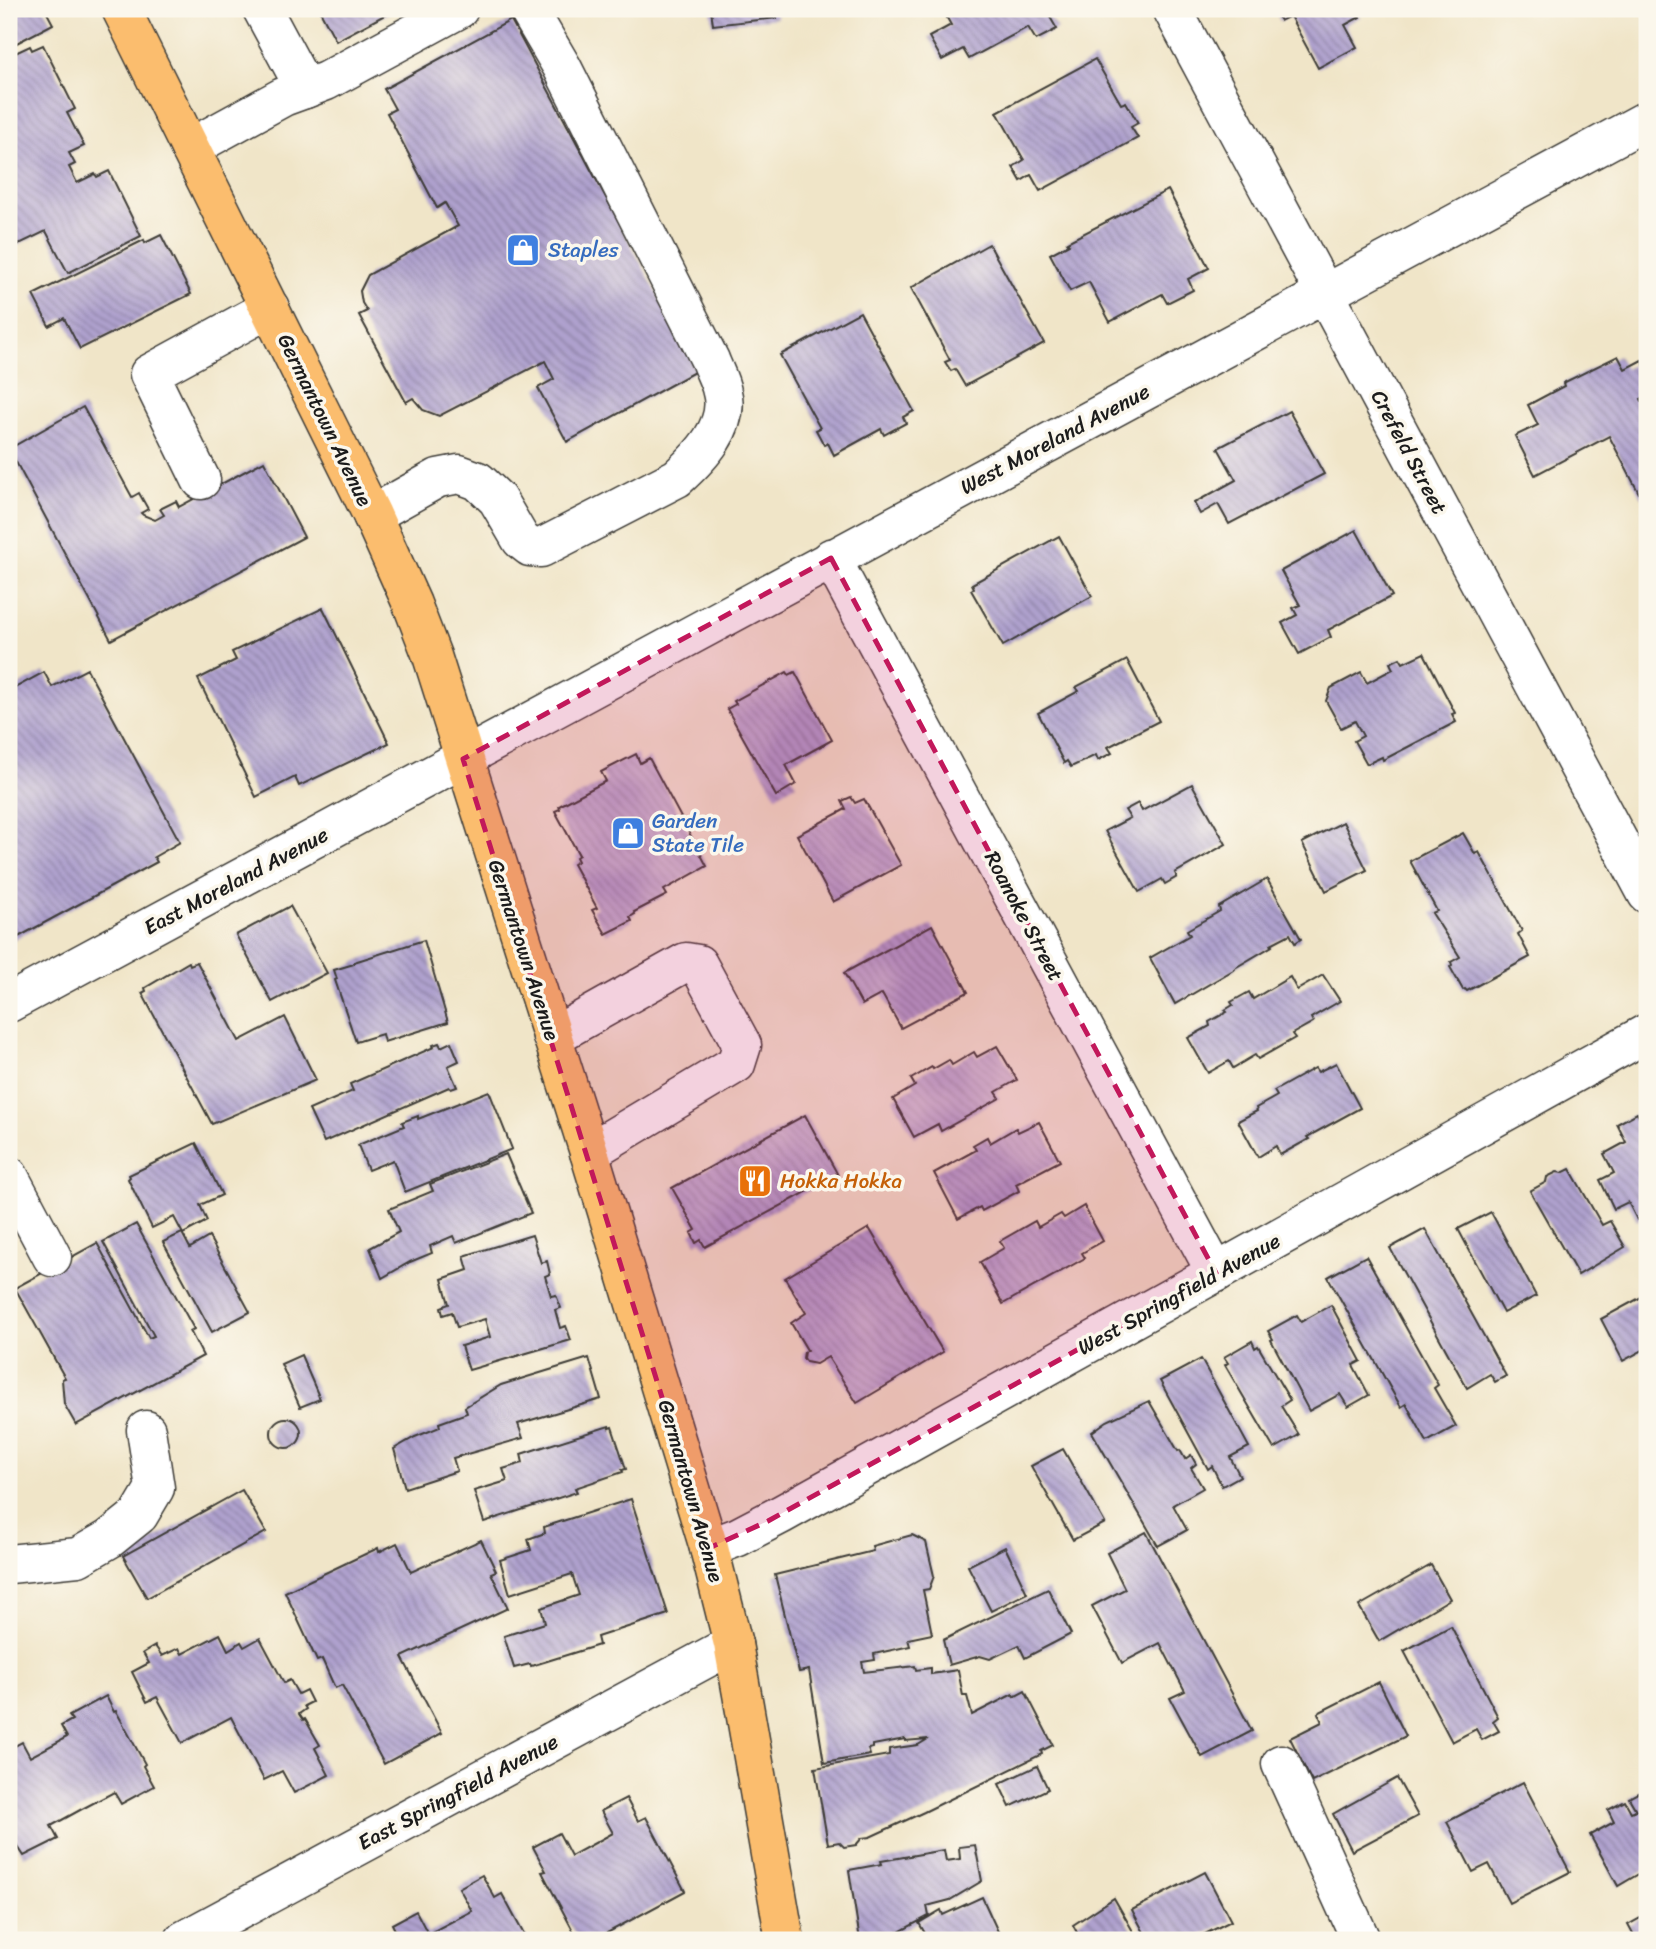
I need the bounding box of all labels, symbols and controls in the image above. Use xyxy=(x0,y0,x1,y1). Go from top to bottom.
shop icon: Staples xyxy=(504,231,542,269)
place label: Staples xyxy=(548,231,619,269)
street label: Germantown Avenue xyxy=(267,327,383,513)
street label: West Moreland Avenue xyxy=(953,373,1157,505)
street label: Crefeld Street xyxy=(1360,383,1458,521)
place label: Garden State Tile xyxy=(652,802,744,864)
shop icon: Garden State Tile xyxy=(609,814,647,852)
street label: East Moreland Avenue xyxy=(137,816,336,946)
street label: Roanoke Street xyxy=(974,844,1074,988)
street label: Germantown Avenue xyxy=(477,854,571,1046)
restaurant icon: Hokka Hokka xyxy=(736,1162,774,1200)
place label: Hokka Hokka xyxy=(780,1162,902,1200)
street label: West Springfield Avenue xyxy=(1070,1222,1288,1366)
street label: Germantown Avenue xyxy=(647,1395,735,1587)
street label: East Springfield Avenue xyxy=(351,1723,566,1861)

